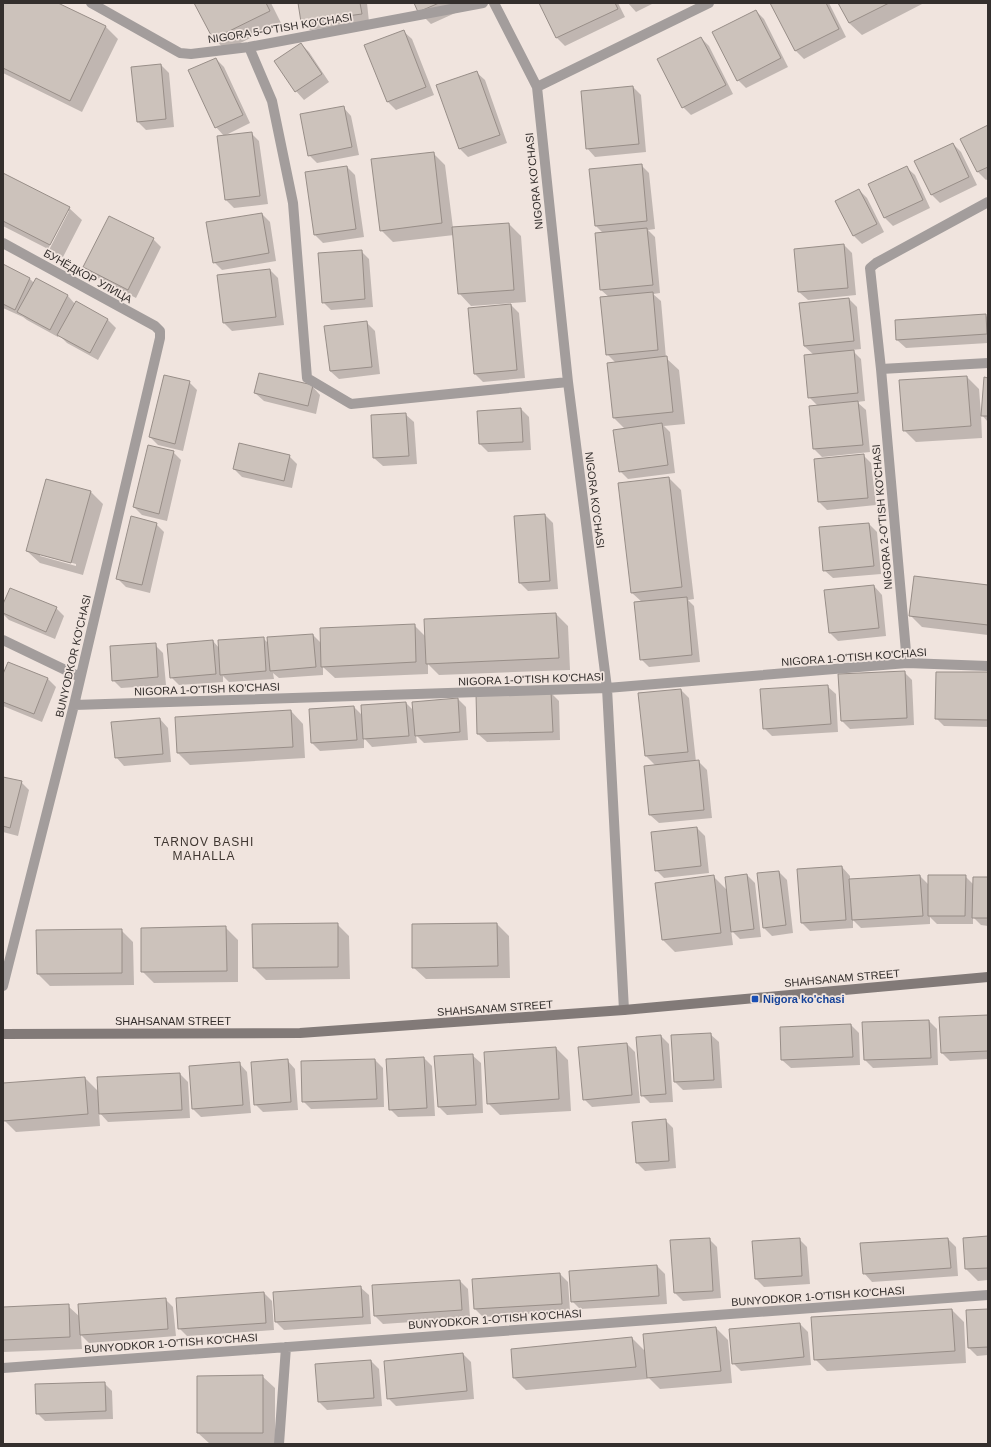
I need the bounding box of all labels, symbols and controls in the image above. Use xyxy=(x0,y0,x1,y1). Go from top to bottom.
street label: NIGORA 5-O'TISH KO'CHASI xyxy=(207,11,353,45)
street label: NIGORA KO'CHASI xyxy=(523,132,545,230)
street label: БУНЁДКОР УЛИЦА xyxy=(42,247,135,306)
street label: NIGORA 2-O'TISH KO'CHASI xyxy=(870,444,894,590)
street label: NIGORA KO'CHASI xyxy=(583,451,607,549)
street label: BUNYODKOR KO'CHASI xyxy=(53,593,93,719)
street label: NIGORA 1-O'TISH KO'CHASI xyxy=(781,646,927,668)
street label: NIGORA 1-O'TISH KO'CHASI xyxy=(458,670,604,688)
street label: NIGORA 1-O'TISH KO'CHASI xyxy=(134,680,280,698)
district label: TARNOV BASHI MAHALLA xyxy=(154,835,254,863)
street label: SHAHSANAM STREET xyxy=(784,967,901,989)
place label: Nigora ko'chasi xyxy=(763,993,844,1005)
marker: Nigora ko'chasi xyxy=(750,994,760,1004)
street label: SHAHSANAM STREET xyxy=(437,998,554,1018)
street label: SHAHSANAM STREET xyxy=(115,1015,231,1027)
street label: BUNYODKOR 1-O'TISH KO'CHASI xyxy=(731,1284,905,1308)
street label: BUNYODKOR 1-O'TISH KO'CHASI xyxy=(408,1307,582,1331)
street label: BUNYODKOR 1-O'TISH KO'CHASI xyxy=(84,1331,258,1355)

